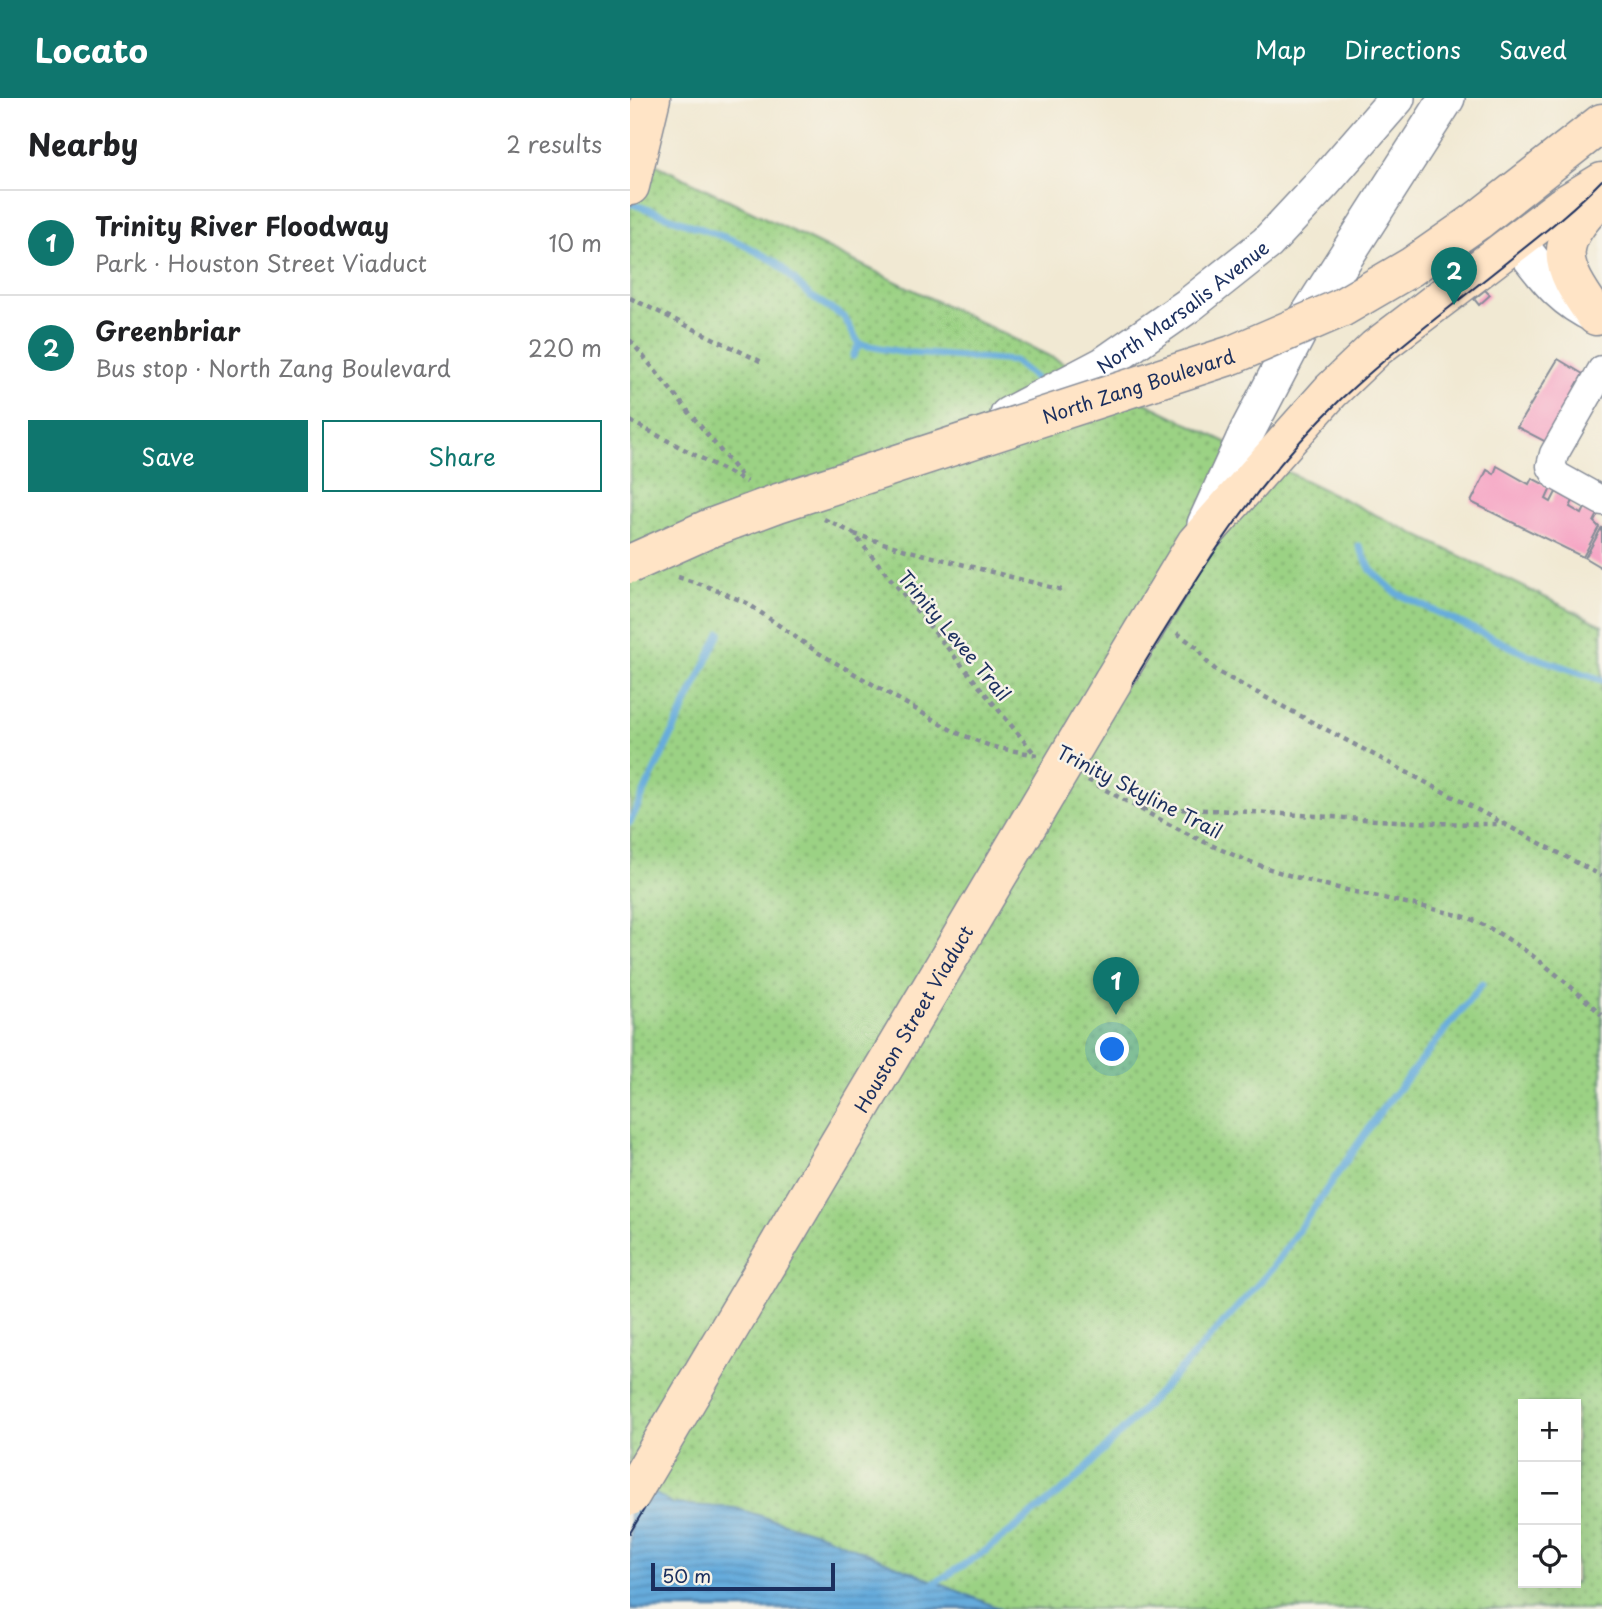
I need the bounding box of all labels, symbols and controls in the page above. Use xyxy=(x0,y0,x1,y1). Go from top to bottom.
text: Locato xyxy=(35,24,148,74)
text: Map xyxy=(1255,31,1306,67)
text: Directions xyxy=(1344,31,1461,67)
text: Saved xyxy=(1499,31,1567,67)
text: Nearby xyxy=(28,121,138,166)
text: 2 results xyxy=(506,126,602,161)
text: Trinity River Floodway xyxy=(95,206,389,245)
text: 1 xyxy=(46,225,57,260)
text: 10 m xyxy=(548,225,602,260)
street label: North Marsalis Avenue xyxy=(1091,233,1274,380)
text: Park · Houston Street Viaduct xyxy=(95,245,427,280)
pin: 2 xyxy=(1431,247,1477,305)
text: Greenbriar xyxy=(95,311,241,350)
text: 2 xyxy=(43,330,59,365)
text: 220 m xyxy=(528,330,602,365)
street label: North Zang Boulevard xyxy=(1038,341,1238,430)
text: Bus stop · North Zang Boulevard xyxy=(95,350,451,385)
button: Save xyxy=(28,420,308,492)
button: Share xyxy=(322,420,602,492)
street label: Trinity Levee Trail xyxy=(892,563,1018,707)
street label: Trinity Skyline Trail xyxy=(1052,737,1228,845)
street label: Houston Street Viaduct xyxy=(847,919,980,1117)
pin: 1 xyxy=(1093,957,1139,1015)
your location xyxy=(1095,1032,1129,1066)
map controls xyxy=(1518,1399,1581,1588)
button: + xyxy=(1518,1399,1581,1462)
button: − xyxy=(1518,1462,1581,1525)
button: locate xyxy=(1518,1525,1581,1588)
scale bar xyxy=(651,1560,835,1592)
text: 50 m xyxy=(662,1561,711,1589)

